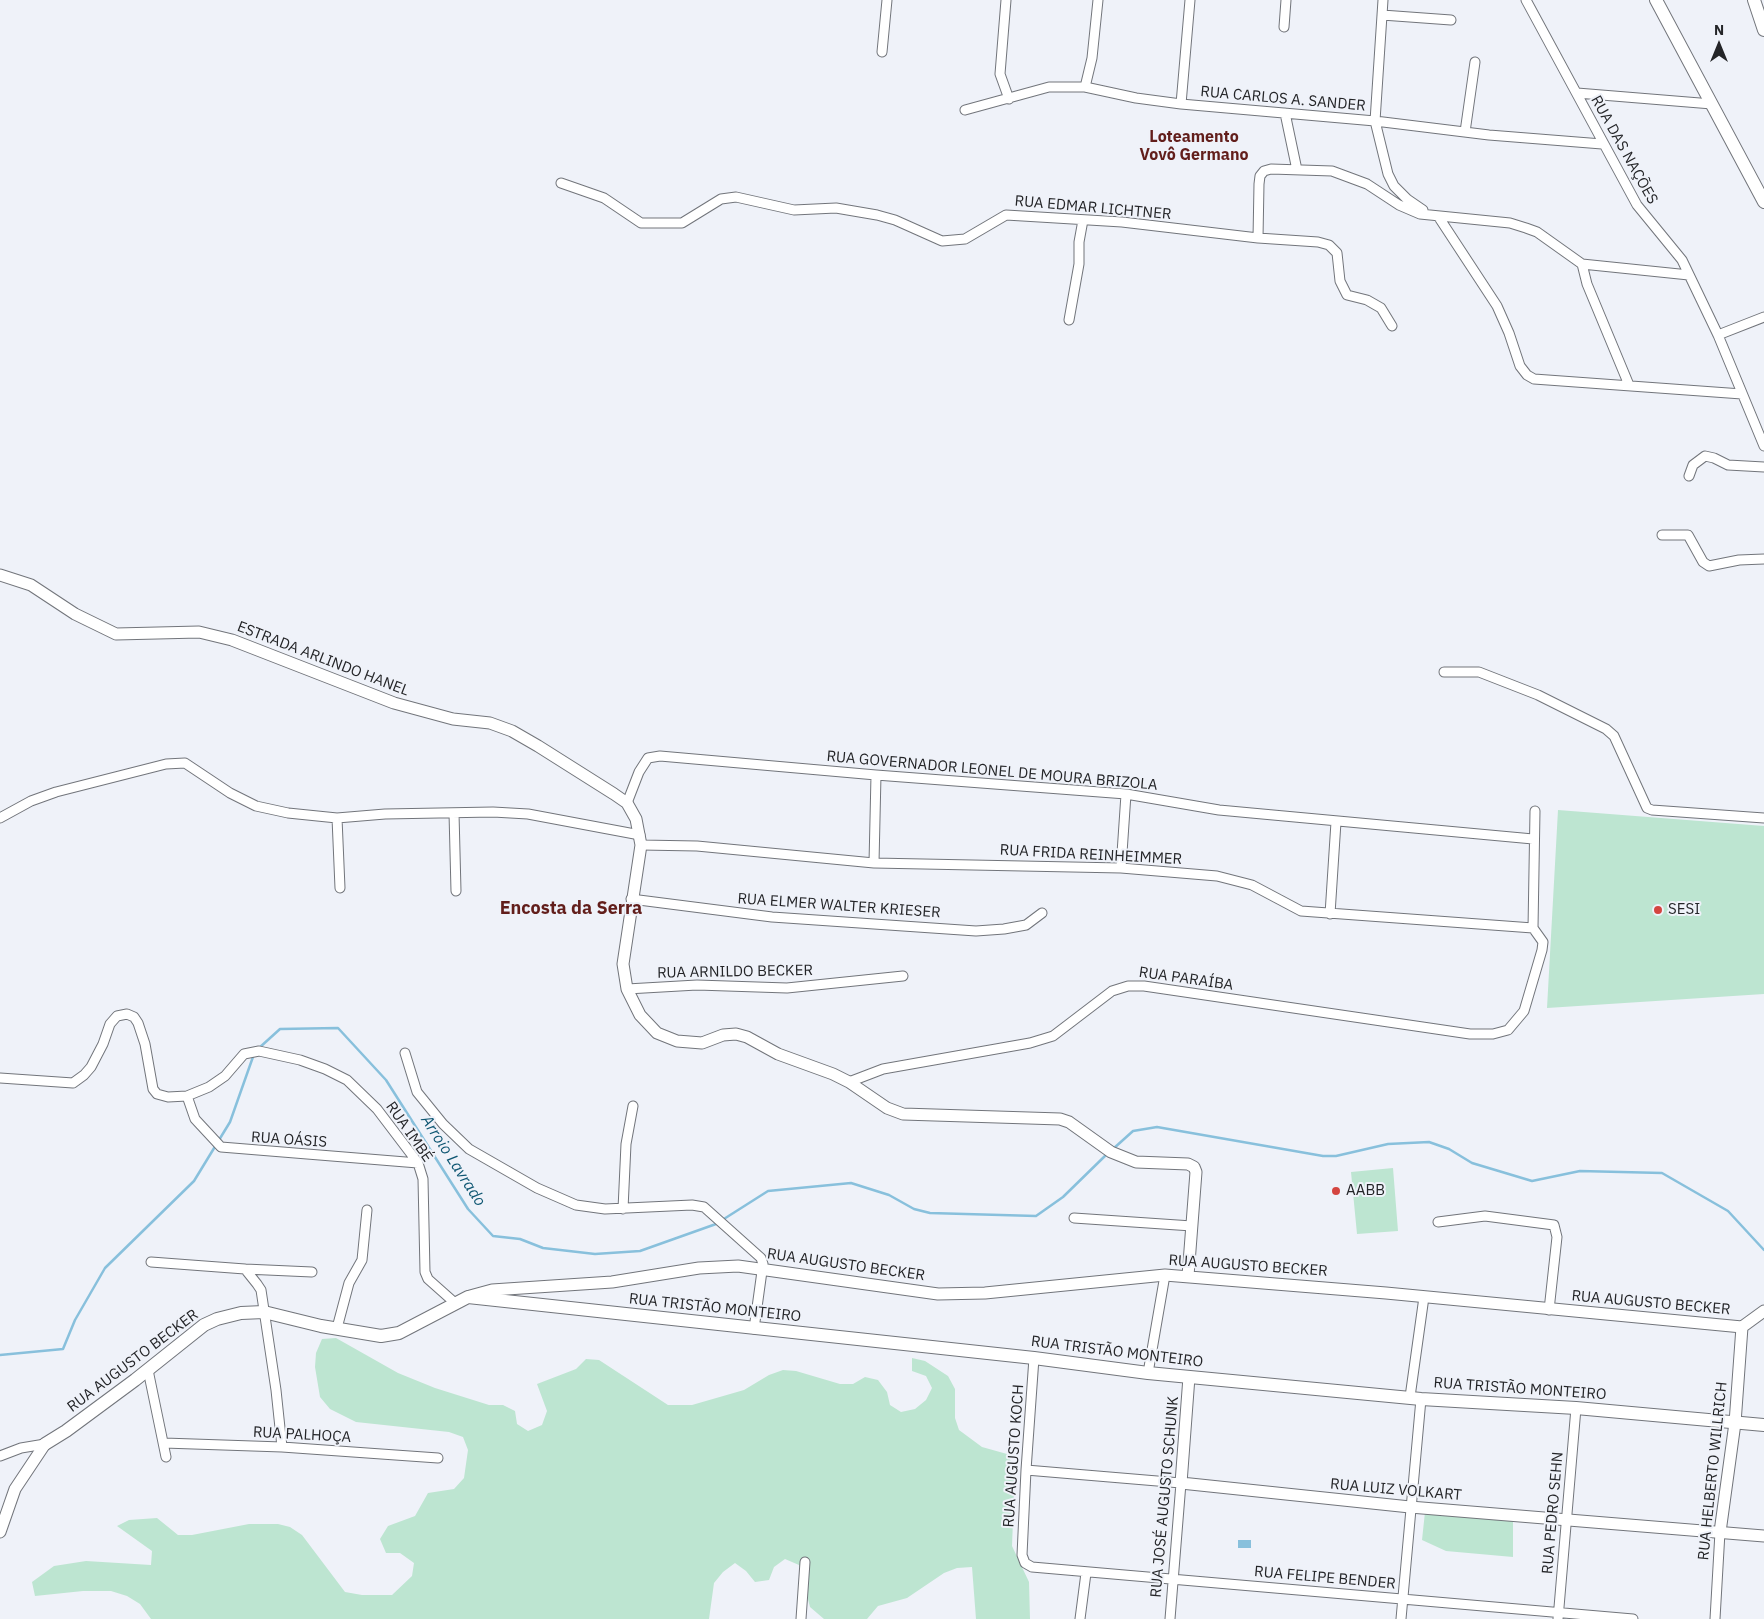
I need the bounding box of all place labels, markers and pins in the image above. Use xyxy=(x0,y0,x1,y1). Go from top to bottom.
place label: SESI xyxy=(1668,901,1700,919)
marker: SESI xyxy=(1652,904,1664,916)
place label: AABB xyxy=(1346,1182,1385,1200)
marker: AABB xyxy=(1330,1185,1342,1197)

